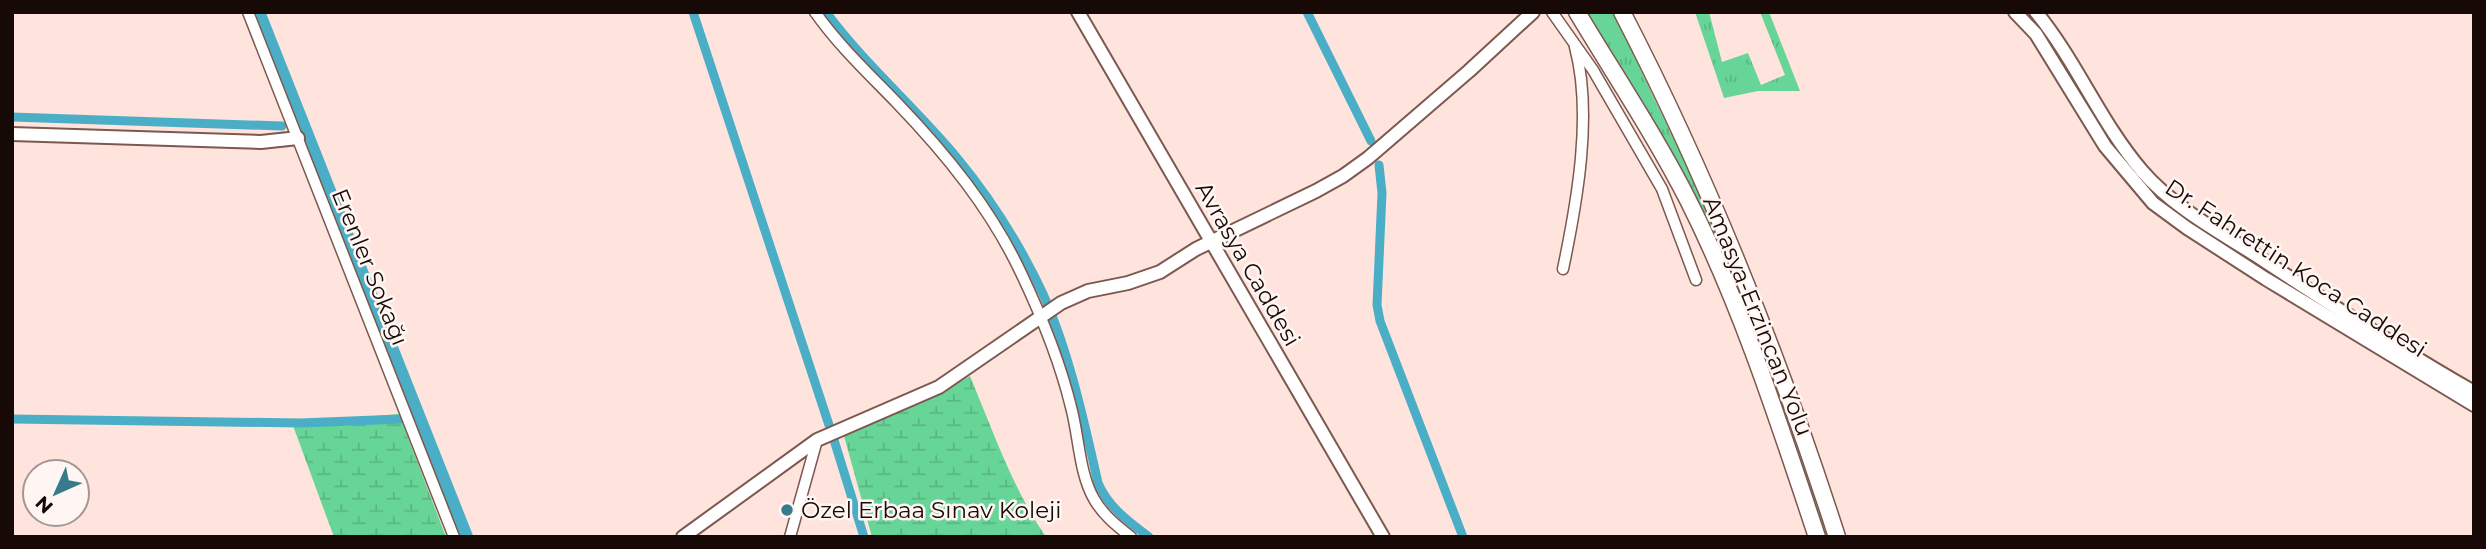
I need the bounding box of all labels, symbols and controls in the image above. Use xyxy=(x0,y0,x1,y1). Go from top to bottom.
street label: Dr. Fahrettin Koca Caddesi xyxy=(2160,173,2432,363)
street label: Avrasya Caddesi xyxy=(1190,177,1306,351)
street label: Erenler Sokağı xyxy=(326,184,414,350)
street label: Amasya-Erzincan Yolu xyxy=(1697,192,1819,440)
north arrow xyxy=(21,458,91,528)
text: N xyxy=(31,491,58,518)
place label: Özel Erbaa Sınav Koleji xyxy=(801,496,1061,524)
marker: Özel Erbaa Sınav Koleji xyxy=(779,502,795,518)

